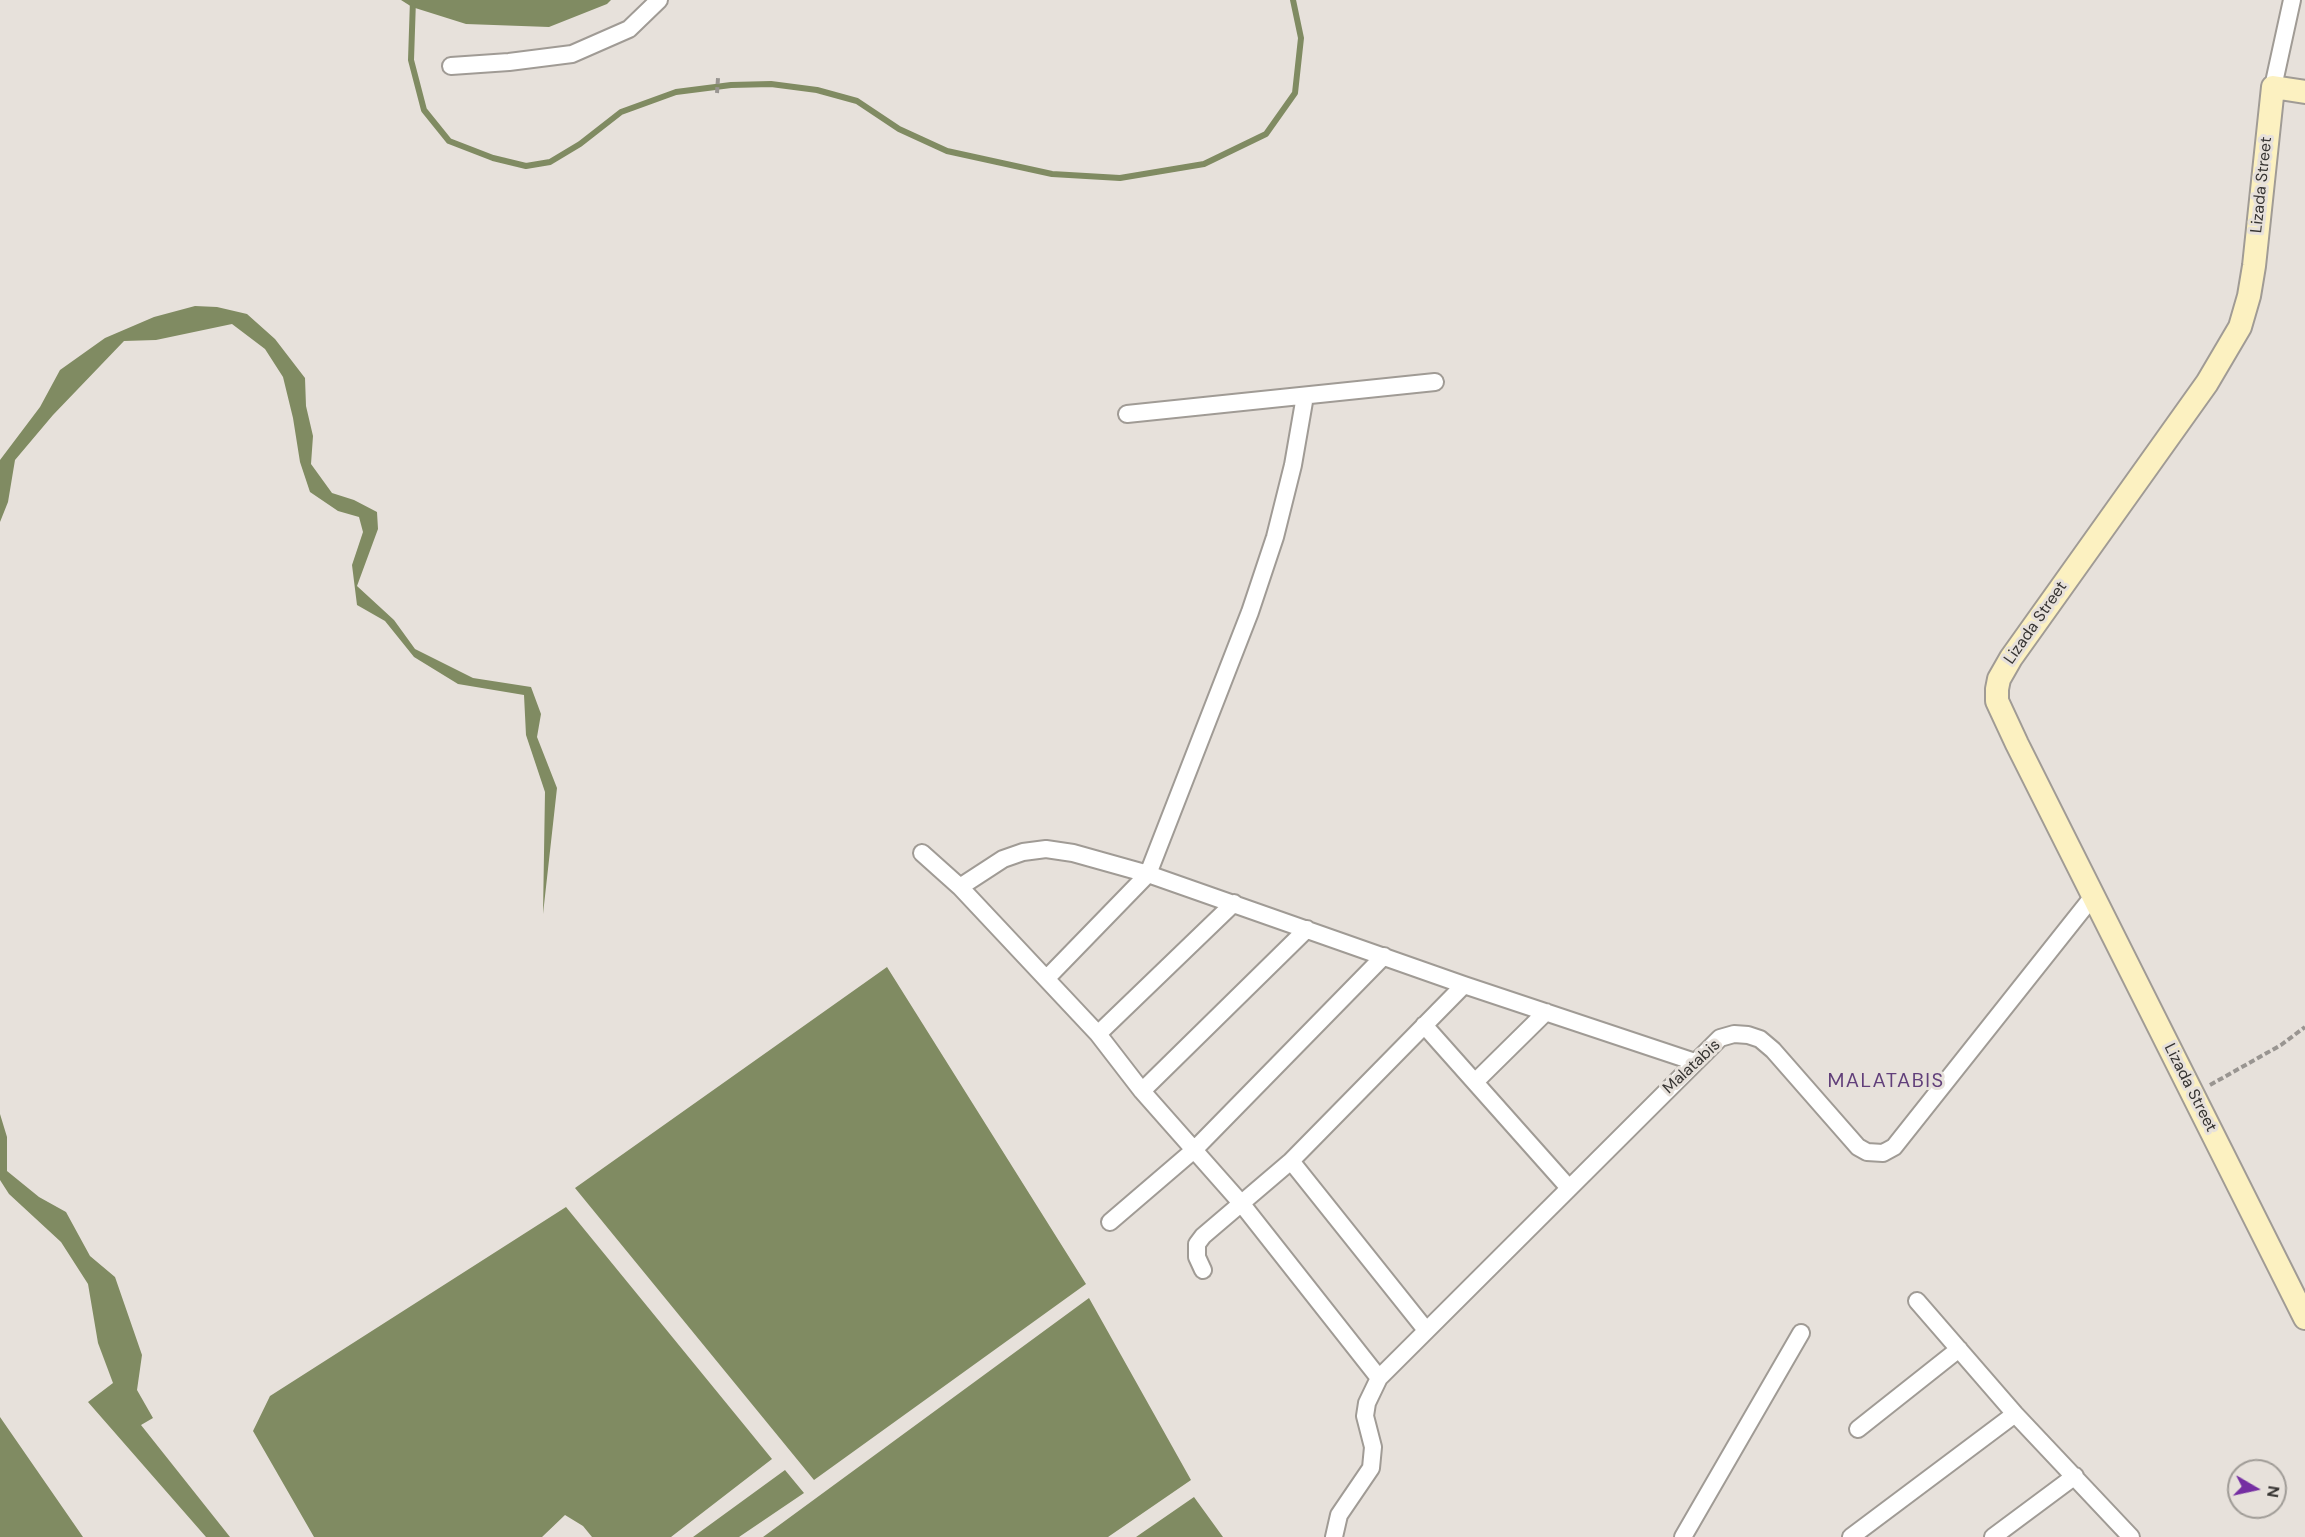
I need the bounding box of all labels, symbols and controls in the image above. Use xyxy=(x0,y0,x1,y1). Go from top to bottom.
street label: Lizada Street xyxy=(2247,136,2277,234)
street label: Lizada Street xyxy=(2000,578,2072,668)
street label: Malatabis xyxy=(1659,1036,1725,1098)
street label: Lizada Street xyxy=(2160,1041,2220,1135)
district label: MALATABIS xyxy=(1827,1070,1945,1094)
north arrow xyxy=(2227,1459,2287,1519)
text: N xyxy=(2262,1484,2285,1499)

